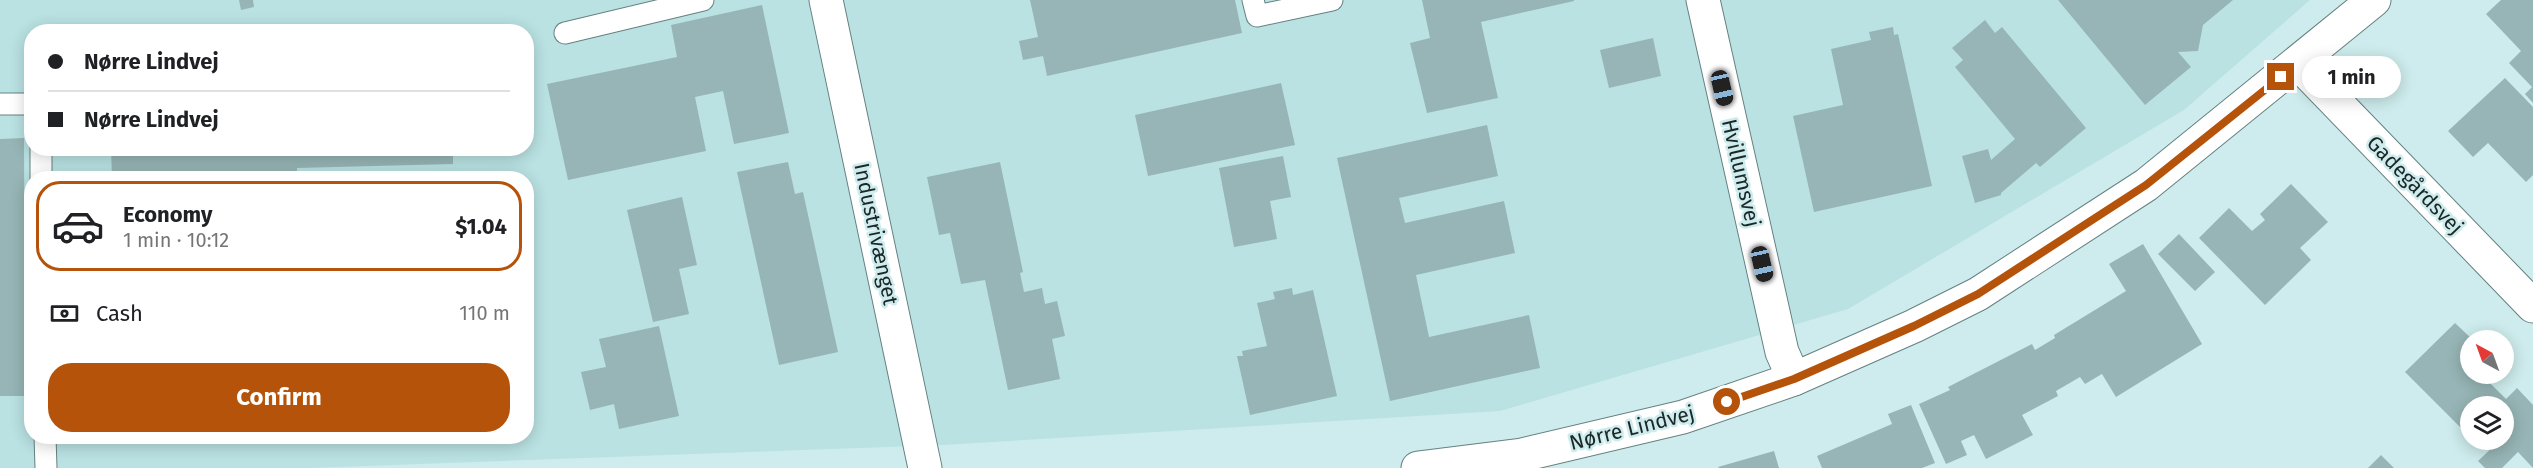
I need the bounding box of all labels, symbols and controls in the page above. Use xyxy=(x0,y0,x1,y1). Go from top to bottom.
text: Nørre Lindvej xyxy=(84,48,219,75)
callout: 1 min xyxy=(2302,56,2401,98)
route end xyxy=(2267,63,2294,90)
text: 1 min xyxy=(2327,65,2376,89)
car xyxy=(1709,68,1735,108)
text: Nørre Lindvej xyxy=(84,106,219,133)
street label: Hvillumsvej xyxy=(1716,116,1766,230)
street label: Gadegårdsvej xyxy=(2361,130,2469,240)
street label: Industrivænget xyxy=(848,161,904,308)
icon: car xyxy=(51,199,105,253)
text: Economy xyxy=(123,201,212,228)
text: $1.04 xyxy=(455,213,507,240)
text: 1 min · 10:12 xyxy=(123,228,229,252)
car xyxy=(1749,244,1775,284)
icon: cash xyxy=(48,297,81,330)
text: Cash xyxy=(96,300,143,327)
text: 110 m xyxy=(459,301,510,325)
north arrow xyxy=(2460,330,2514,384)
map controls xyxy=(2460,330,2514,450)
button: Confirm xyxy=(48,363,510,432)
route start xyxy=(1713,388,1740,415)
button: layers xyxy=(2460,396,2514,450)
street label: Nørre Lindvej xyxy=(1567,400,1697,456)

